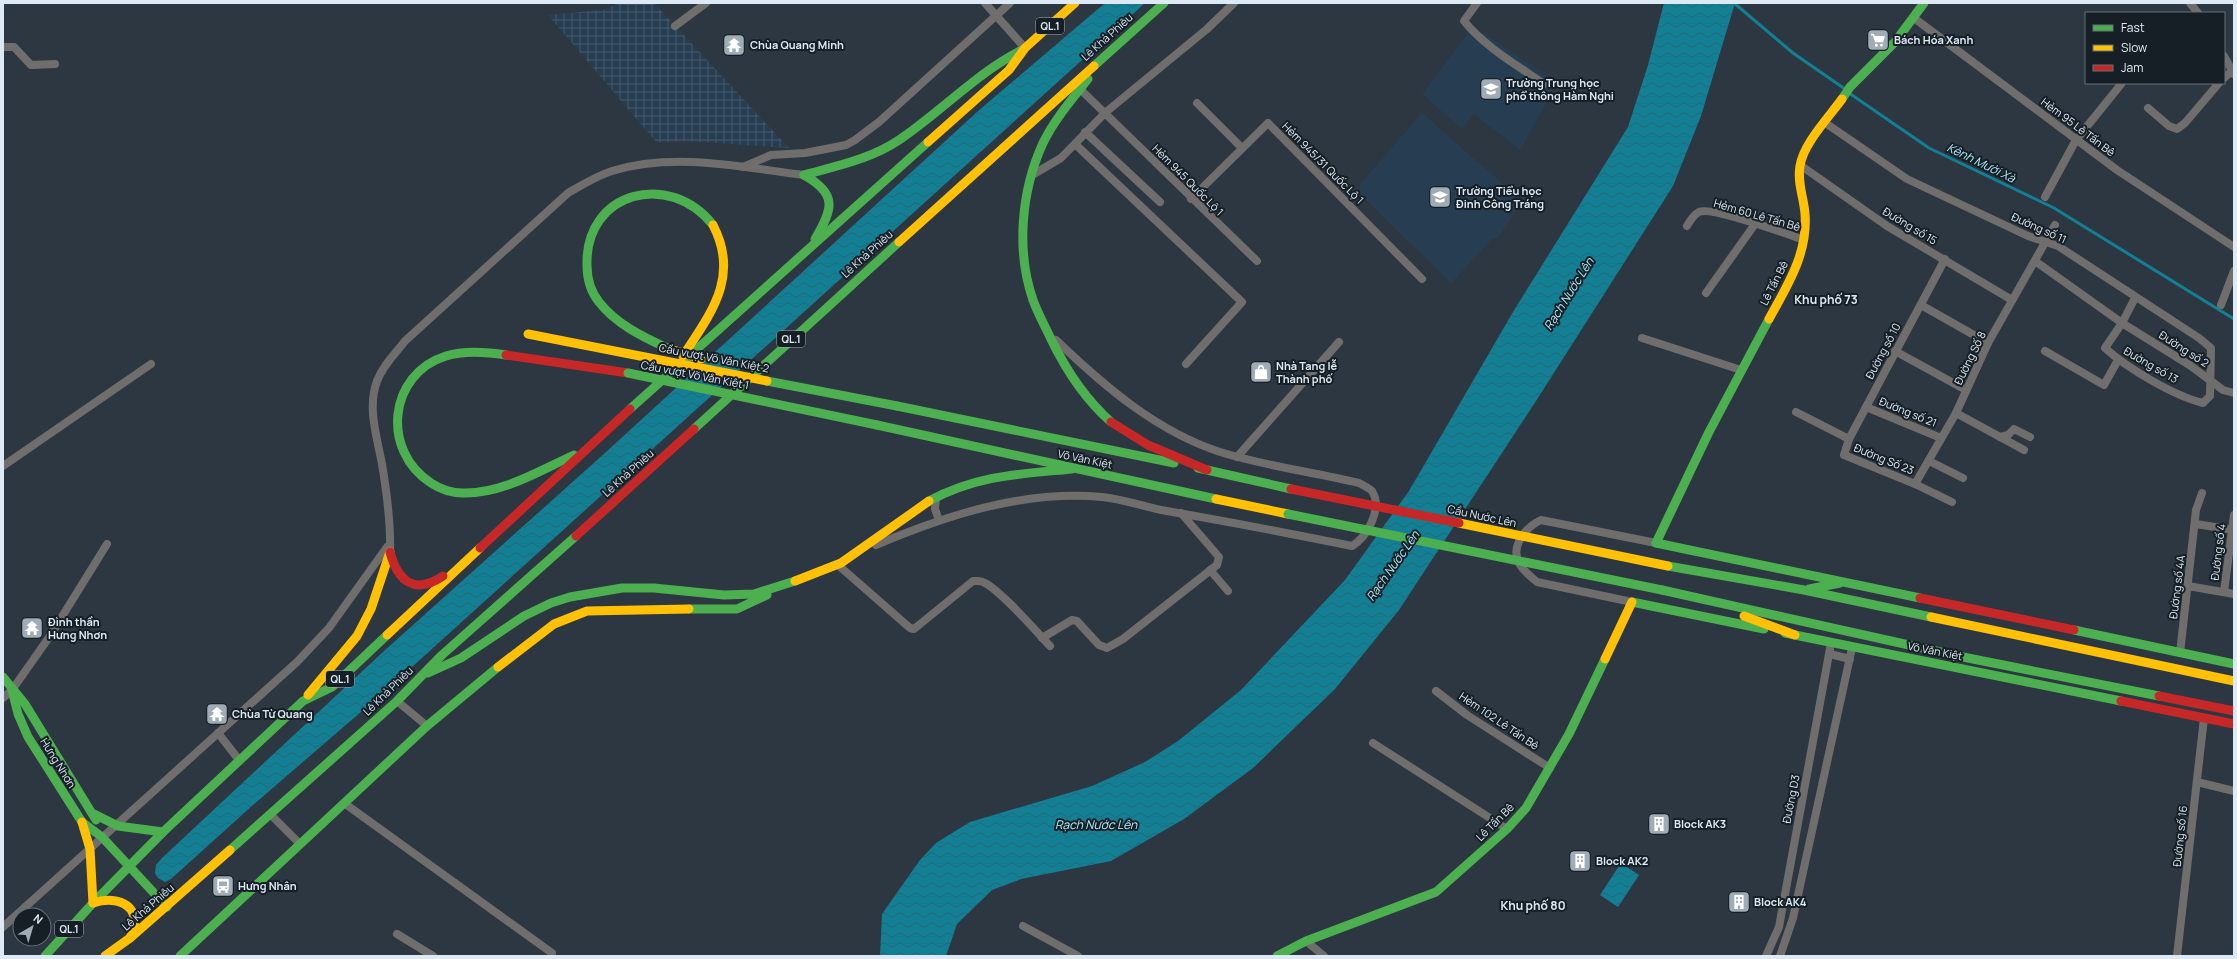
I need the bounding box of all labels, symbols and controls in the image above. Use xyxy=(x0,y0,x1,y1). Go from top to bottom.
street label: Lê Khả Phiêu xyxy=(1078,10,1136,64)
legend xyxy=(2085,12,2225,84)
road number: QL.1 xyxy=(1036,18,1064,34)
text: Fast xyxy=(2121,19,2145,36)
supermarket icon: Bách Hóa Xanh xyxy=(1865,27,1891,53)
temple icon: Chùa Quang Minh xyxy=(721,32,747,58)
place label: Bách Hóa Xanh xyxy=(1894,32,1973,47)
place label: Chùa Quang Minh xyxy=(750,37,844,52)
text: Slow xyxy=(2121,39,2147,56)
text: Jam xyxy=(2121,59,2143,76)
place label: Trường Trung học phổ thông Hàm Nghi xyxy=(1506,75,1614,103)
school or university icon: Trường Trung học phổ thông Hàm Nghi xyxy=(1478,76,1504,102)
street label: Hẻm 95 Lê Tấn Bê xyxy=(2038,94,2119,160)
street label: Hẻm 945/31 Quốc Lộ 1 xyxy=(1279,118,1368,207)
water label: Kênh Mười Xà xyxy=(1944,139,2019,187)
street label: Hẻm 945 Quốc Lộ 1 xyxy=(1149,141,1227,219)
place label: Trường Tiểu học Đinh Công Tráng xyxy=(1456,183,1544,211)
school or university icon: Trường Tiểu học Đinh Công Tráng xyxy=(1427,184,1453,210)
street label: Hẻm 60 Lê Tấn Bê xyxy=(1712,195,1803,234)
street label: Đường số 15 xyxy=(1880,203,1940,248)
street label: Đường số 11 xyxy=(2009,209,2069,246)
street label: Lê Khả Phiêu xyxy=(838,227,896,281)
water label: Rạch Nước Lên xyxy=(1540,254,1598,333)
street label: Lê Tấn Bê xyxy=(1756,257,1791,308)
district label: Khu phố 73 xyxy=(1794,291,1858,308)
street label: Đường số 10 xyxy=(1862,320,1904,381)
street label: Đường số 2 xyxy=(2156,327,2212,370)
street label: Đường Số 8 xyxy=(1950,329,1989,387)
road number: QL.1 xyxy=(777,331,805,347)
street label: Cầu vượt Võ Văn Kiệt 2 xyxy=(658,339,771,376)
street label: Đường số 13 xyxy=(2121,343,2181,386)
street label: Cầu vượt Võ Văn Kiệt 1 xyxy=(640,357,751,392)
place label: Nhà Tang lễ Thành phố xyxy=(1276,358,1337,386)
shop icon: Nhà Tang lễ Thành phố xyxy=(1248,359,1274,385)
street label: Đường số 21 xyxy=(1877,393,1939,430)
street label: Đường Số 23 xyxy=(1852,440,1917,477)
street label: Võ Văn Kiệt xyxy=(1056,445,1114,472)
street label: Lê Khả Phiêu xyxy=(599,446,657,500)
street label: Cầu Nước Lên xyxy=(1446,501,1518,530)
street label: Đường số 4 xyxy=(2207,523,2228,581)
water label: Rạch Nước Lên xyxy=(1362,526,1424,604)
street label: Đường số 4A xyxy=(2165,554,2188,620)
place label: Đình thần Hưng Nhơn xyxy=(48,614,107,642)
temple icon: Đình thần Hưng Nhơn xyxy=(19,615,45,641)
street label: Võ Văn Kiệt xyxy=(1906,638,1964,663)
street label: Lê Khả Phiêu xyxy=(359,663,416,718)
road number: QL.1 xyxy=(326,671,354,687)
street label: Hẻm 102 Lê Tấn Bê xyxy=(1457,688,1542,753)
temple icon: Chùa Từ Quang xyxy=(204,701,230,727)
place label: Chùa Từ Quang xyxy=(232,706,313,721)
street label: Hưng Nhơn xyxy=(37,735,80,791)
street label: Đường D3 xyxy=(1778,773,1803,825)
street label: Lê Tấn Bê xyxy=(1472,799,1517,844)
street label: Đường số 16 xyxy=(2169,804,2190,867)
building icon: Block AK3 xyxy=(1646,811,1672,837)
water label: Rạch Nước Lên xyxy=(1055,816,1138,833)
place label: Block AK3 xyxy=(1674,816,1726,831)
building icon: Block AK2 xyxy=(1567,848,1593,874)
place label: Block AK2 xyxy=(1596,853,1648,868)
bus stop icon: Hưng Nhân xyxy=(210,873,236,899)
place label: Hưng Nhân xyxy=(238,878,297,893)
street label: Lê Khả Phiêu xyxy=(118,880,177,933)
building icon: Block AK4 xyxy=(1726,889,1752,915)
place label: Block AK4 xyxy=(1754,894,1807,909)
district label: Khu phố 80 xyxy=(1500,897,1566,914)
north arrow xyxy=(12,907,52,947)
text: N xyxy=(31,910,46,927)
road number: QL.1 xyxy=(55,921,83,937)

